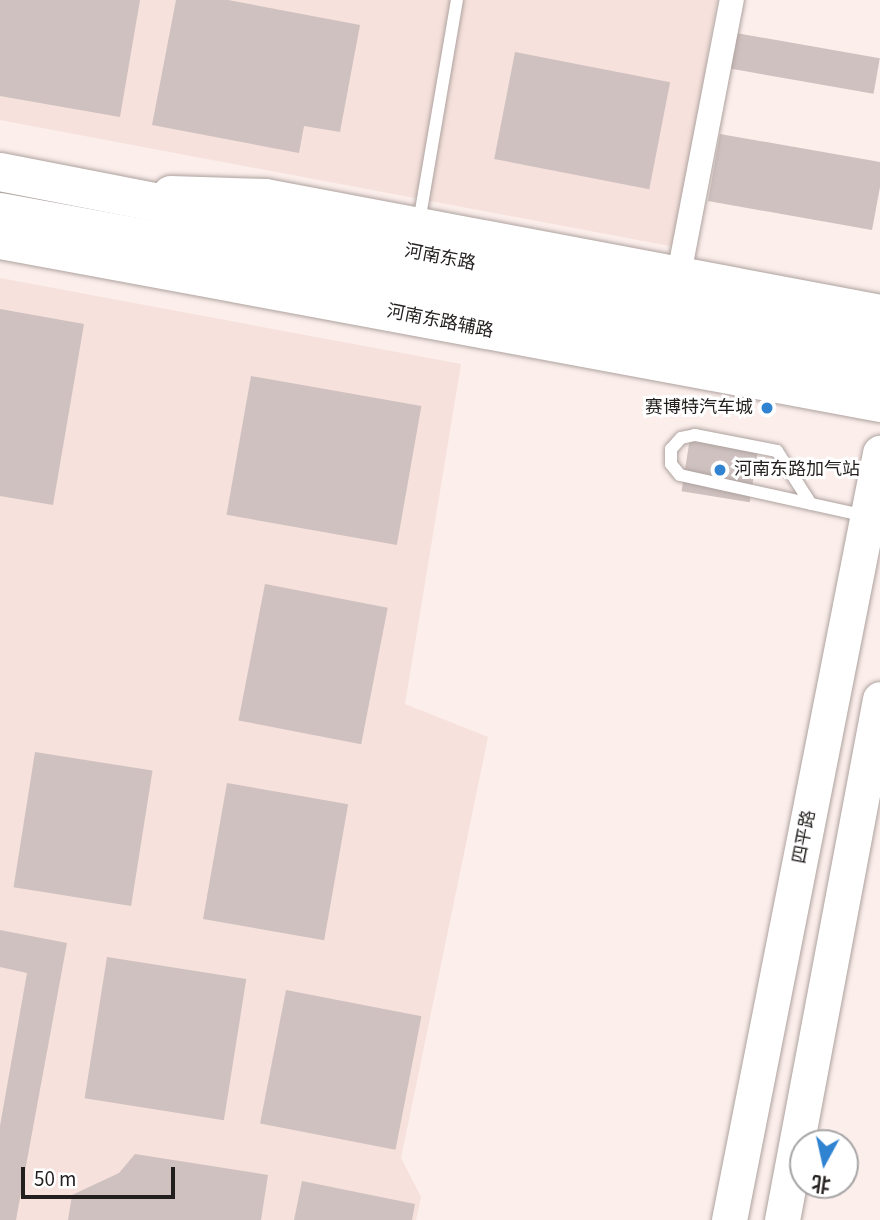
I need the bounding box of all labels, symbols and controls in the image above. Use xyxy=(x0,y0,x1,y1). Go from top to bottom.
street label: 河南东路 xyxy=(403,241,477,275)
street label: 河南东路辅路 xyxy=(385,301,495,343)
place label: 赛博特汽车城 xyxy=(645,397,753,419)
marker: 赛博特汽车城 xyxy=(759,400,775,416)
place label: 河南东路加气站 xyxy=(734,459,860,481)
marker: 河南东路加气站 xyxy=(712,462,728,478)
street label: 四平路 xyxy=(789,808,821,866)
north arrow xyxy=(789,1129,859,1199)
scale bar xyxy=(24,1154,178,1198)
text: 50 m xyxy=(34,1164,76,1194)
text: 北 xyxy=(810,1169,833,1198)

